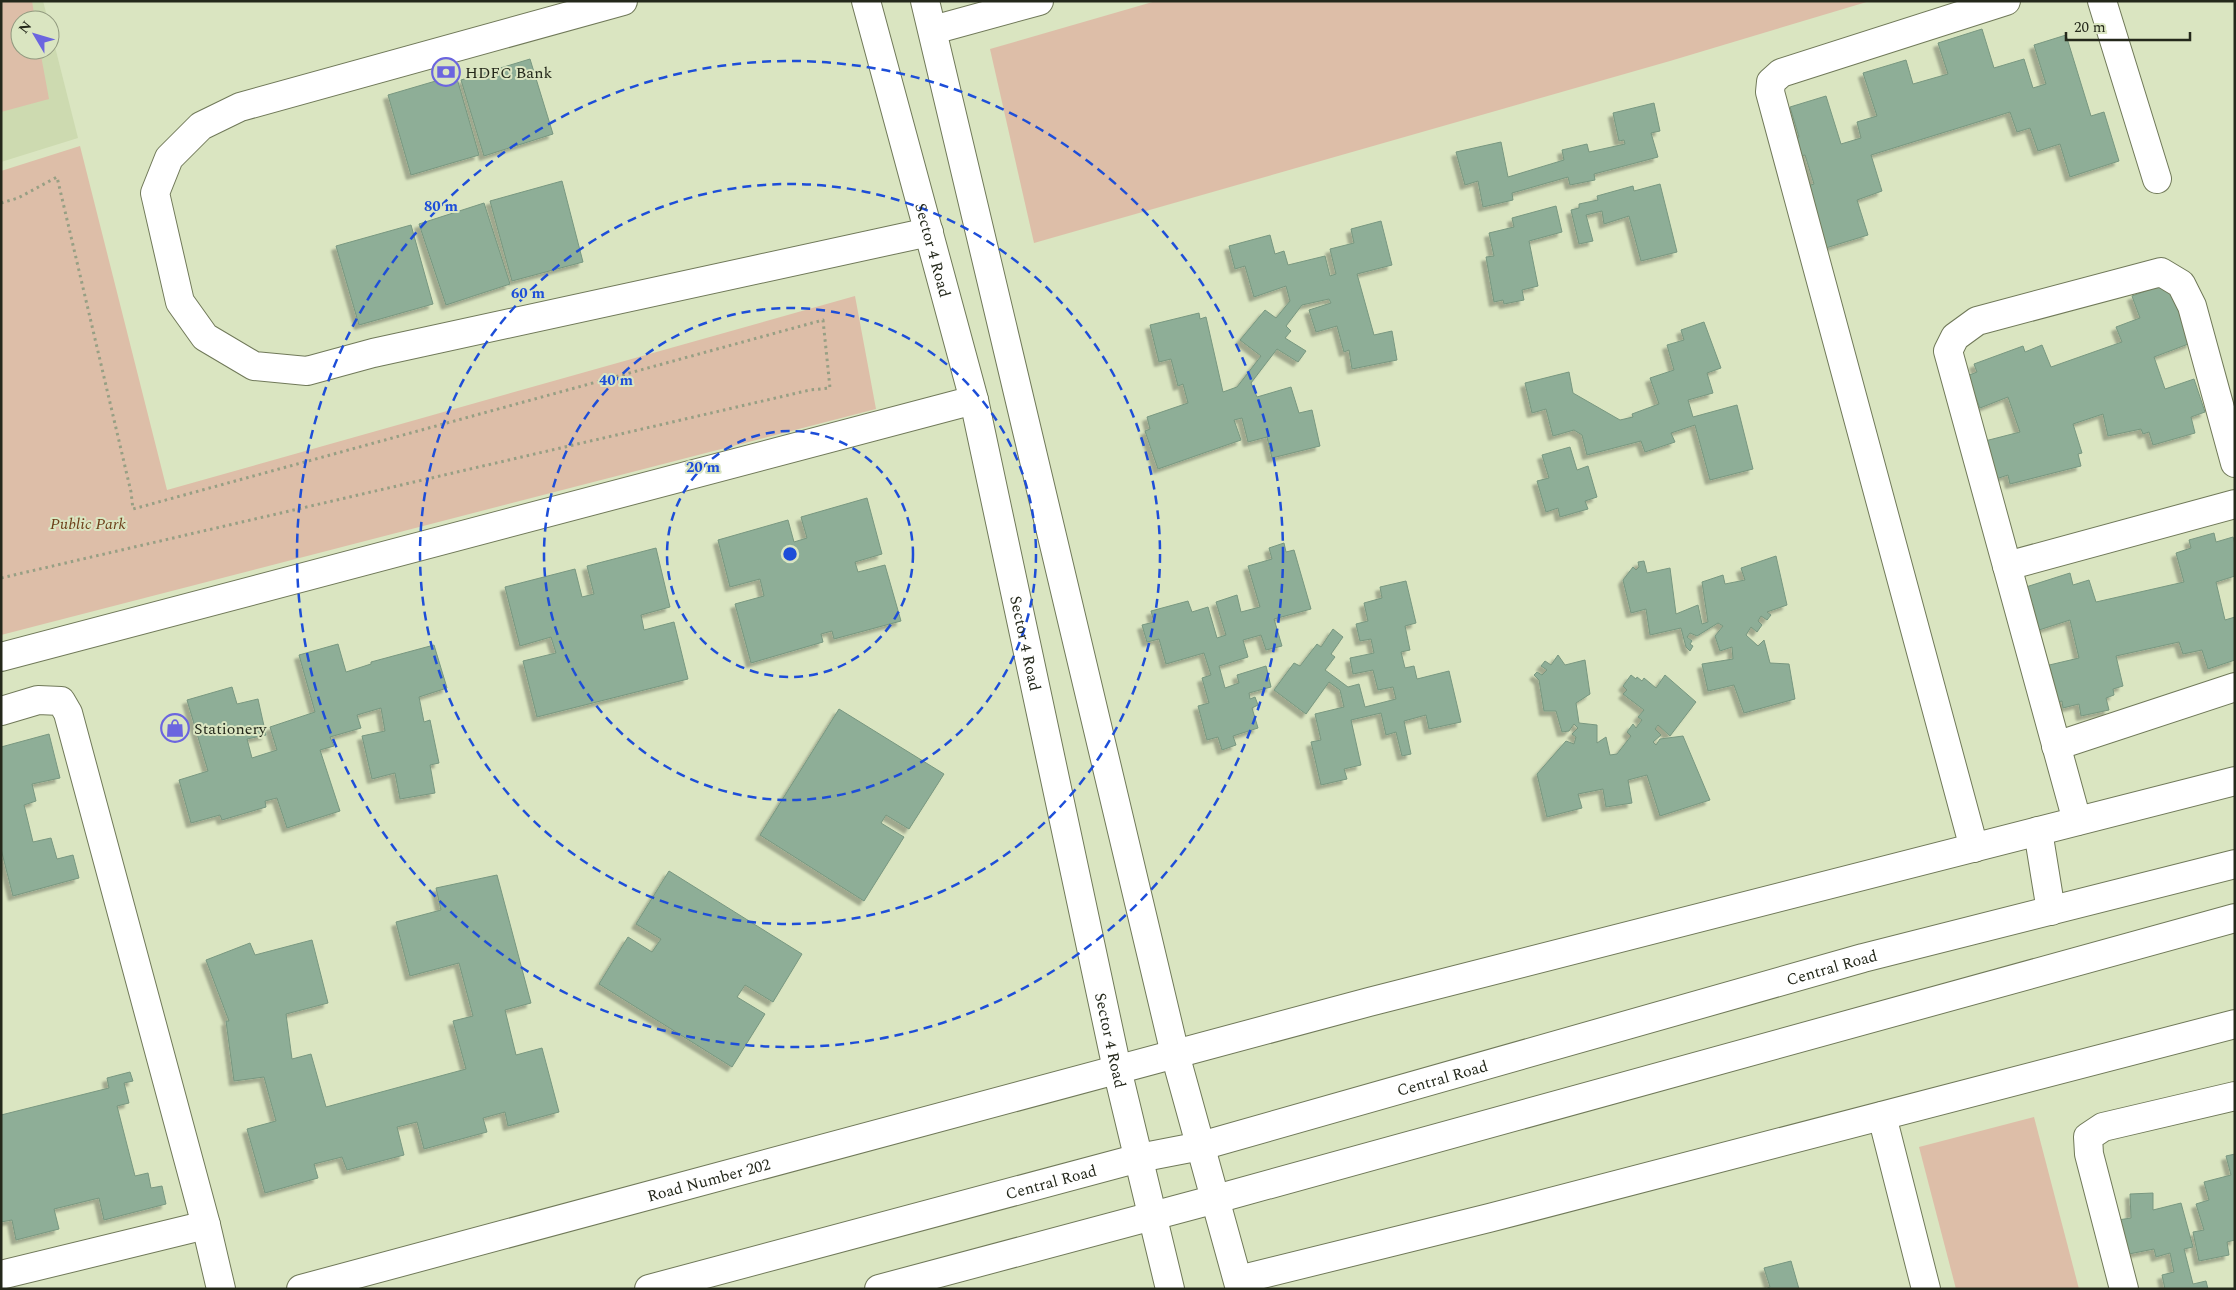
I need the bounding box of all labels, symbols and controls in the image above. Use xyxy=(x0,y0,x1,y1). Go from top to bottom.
north arrow xyxy=(10,10,60,60)
scale bar xyxy=(2066,10,2190,42)
text: N xyxy=(13,16,37,38)
text: 20 m xyxy=(2074,16,2106,39)
bank icon: HDFC Bank xyxy=(431,57,461,87)
place label: HDFC Bank xyxy=(465,61,552,85)
text: 80 m xyxy=(424,195,459,218)
street label: Sector 4 Road xyxy=(908,200,957,300)
text: 60 m xyxy=(511,282,546,305)
text: 40 m xyxy=(599,369,634,392)
text: 20 m xyxy=(686,456,721,479)
park label: Public Park xyxy=(50,512,126,536)
centre of rings xyxy=(781,545,799,563)
street label: Sector 4 Road xyxy=(1003,593,1047,693)
shop icon: Stationery xyxy=(160,713,190,743)
place label: Stationery xyxy=(194,717,268,741)
street label: Central Road xyxy=(1784,944,1880,992)
street label: Sector 4 Road xyxy=(1088,990,1132,1091)
street label: Central Road xyxy=(1394,1054,1491,1103)
street label: Road Number 202 xyxy=(644,1152,773,1208)
street label: Central Road xyxy=(1003,1159,1100,1206)

